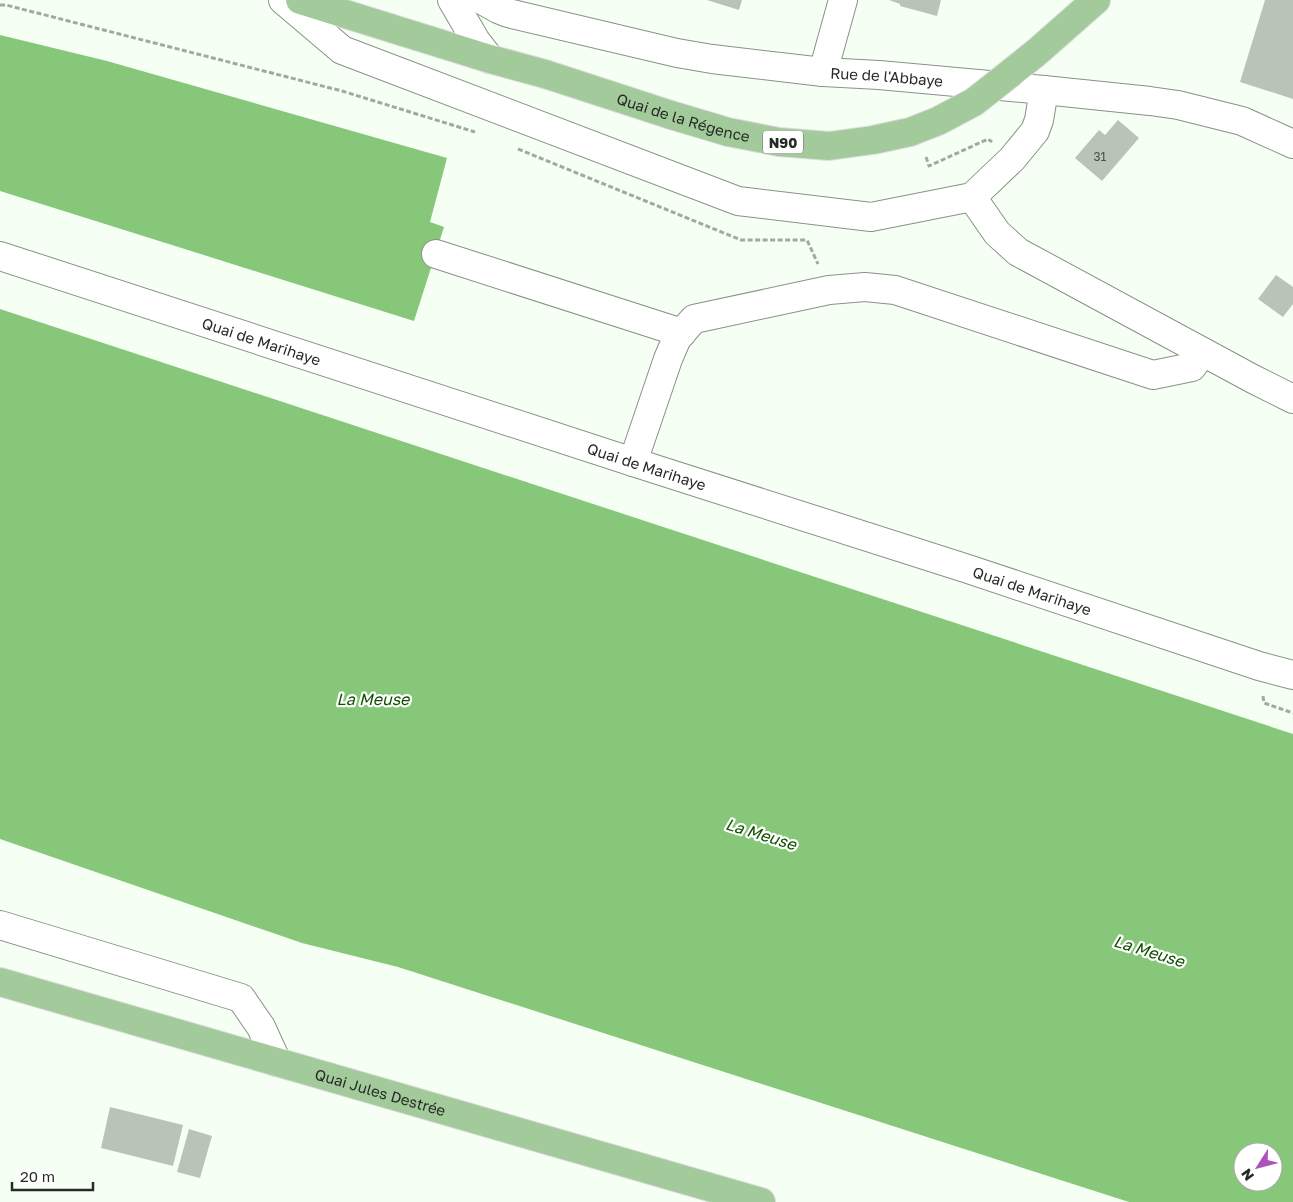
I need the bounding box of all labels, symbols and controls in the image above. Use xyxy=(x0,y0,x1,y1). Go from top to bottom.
street label: Rue de l'Abbaye xyxy=(830,63,944,90)
street label: Quai de la Régence xyxy=(614,89,752,145)
road number: N90 xyxy=(763,130,803,154)
house number: 31 xyxy=(1094,149,1107,164)
street label: Quai de Marihaye xyxy=(200,313,323,369)
street label: Quai de Marihaye xyxy=(585,439,709,494)
street label: Quai de Marihaye xyxy=(971,562,1094,619)
water label: La Meuse xyxy=(337,689,411,709)
water label: La Meuse xyxy=(723,814,800,855)
water label: La Meuse xyxy=(1111,931,1188,972)
street label: Quai Jules Destrée xyxy=(313,1065,448,1119)
north arrow xyxy=(1233,1142,1283,1192)
scale bar xyxy=(12,1160,94,1192)
text: N xyxy=(1237,1166,1257,1184)
text: 20 m xyxy=(20,1167,55,1185)

